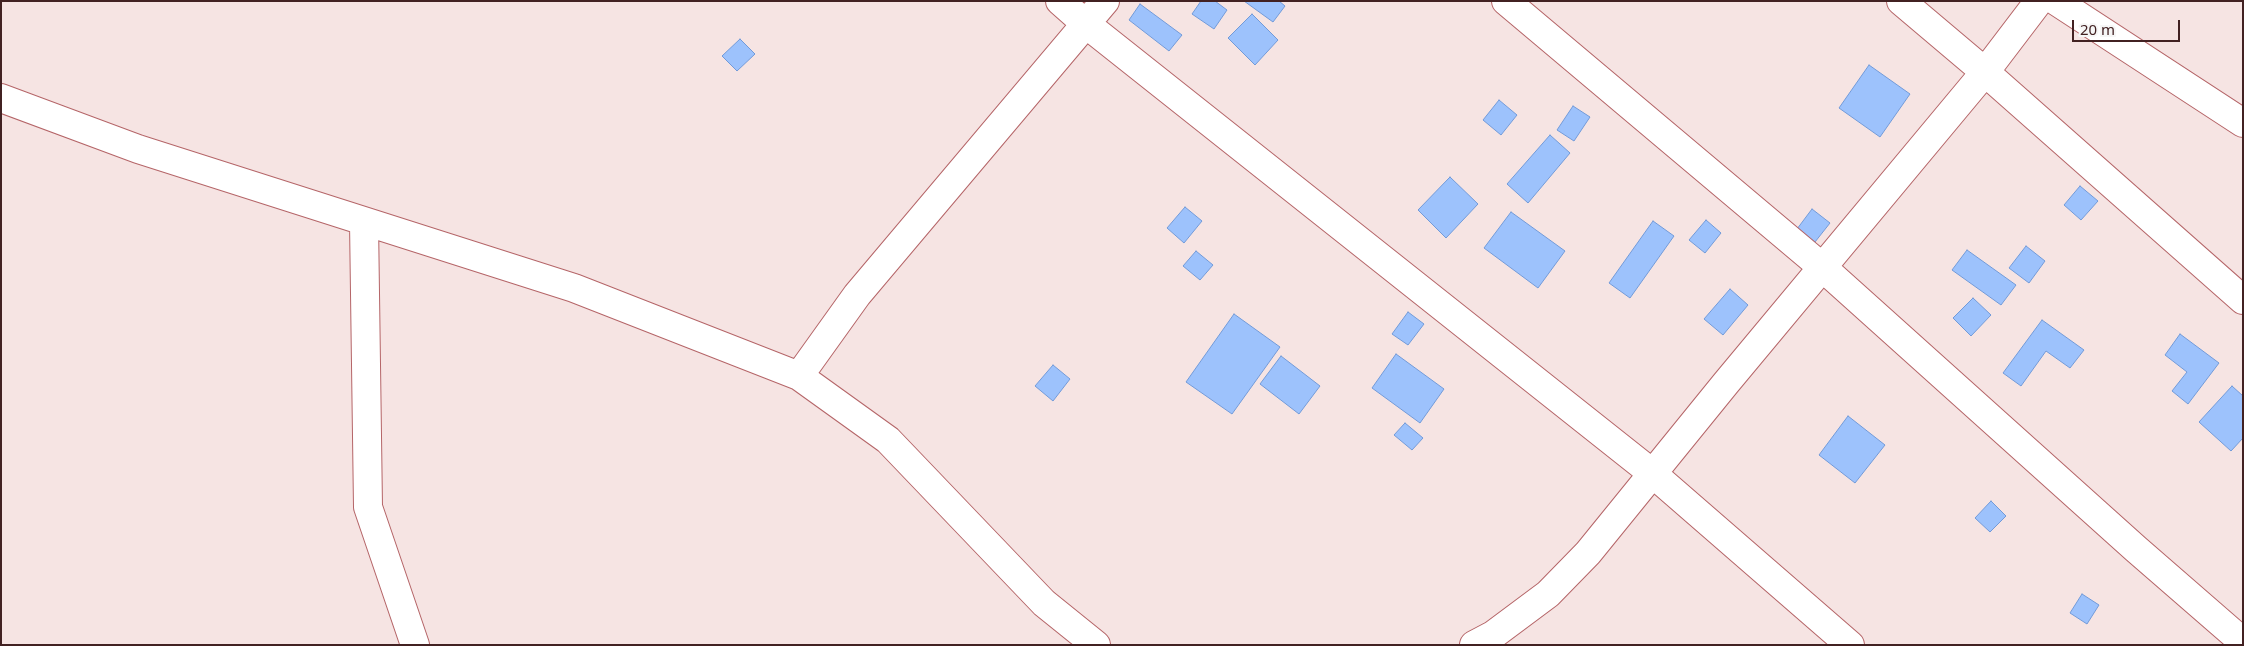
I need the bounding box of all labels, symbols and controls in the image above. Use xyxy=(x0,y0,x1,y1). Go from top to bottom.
scale bar xyxy=(2074,10,2182,42)
text: 20 m xyxy=(2080,19,2115,39)

